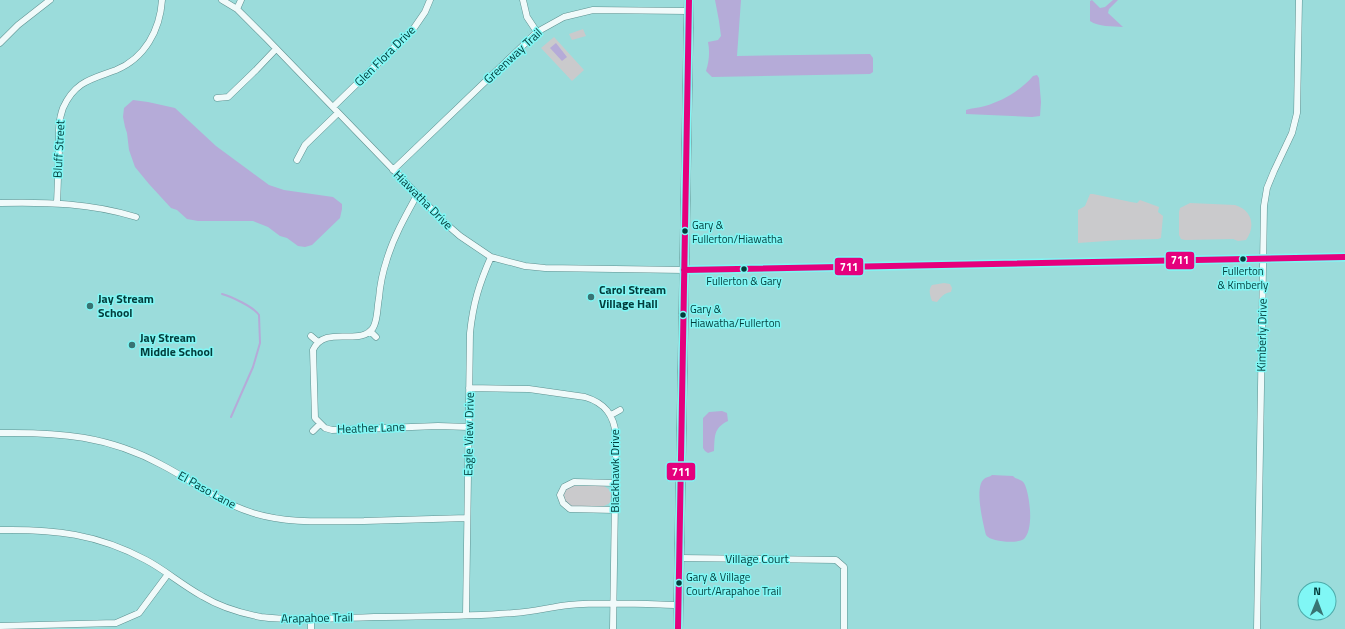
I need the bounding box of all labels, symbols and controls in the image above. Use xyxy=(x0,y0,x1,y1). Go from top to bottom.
street label: Glen Flora Drive xyxy=(350,21,420,91)
street label: Greenway Trail xyxy=(479,23,546,88)
street label: Bluff Street xyxy=(47,119,70,178)
street label: Hiawatha Drive xyxy=(389,166,457,234)
place label: Gary & Fullerton/Hiawatha xyxy=(692,217,783,247)
marker: Gary & Fullerton/Hiawatha xyxy=(680,226,690,236)
line badge: 711 xyxy=(1165,251,1195,270)
text: 711 xyxy=(1171,252,1189,268)
marker: Fullerton & Kimberly xyxy=(1238,254,1248,264)
line badge: 711 xyxy=(834,257,864,276)
text: 711 xyxy=(840,259,858,275)
place label: Fullerton & Kimberly xyxy=(1218,263,1269,293)
marker: Fullerton & Gary xyxy=(739,264,749,274)
place label: Fullerton & Gary xyxy=(706,273,782,289)
place label: Carol Stream Village Hall xyxy=(599,280,666,313)
place label: Jay Stream School xyxy=(98,289,154,322)
marker: Carol Stream Village Hall xyxy=(586,292,596,302)
street label: Kimberly Drive xyxy=(1251,298,1272,372)
marker: Jay Stream School xyxy=(85,301,95,311)
place label: Gary & Hiawatha/Fullerton xyxy=(690,301,781,331)
marker: Gary & Hiawatha/Fullerton xyxy=(678,310,688,320)
place label: Jay Stream Middle School xyxy=(140,328,213,361)
marker: Jay Stream Middle School xyxy=(127,340,137,350)
street label: Eagle View Drive xyxy=(458,392,479,476)
street label: Heather Lane xyxy=(337,417,405,438)
street label: Blackhawk Drive xyxy=(605,429,624,513)
line badge: 711 xyxy=(666,462,696,481)
text: 711 xyxy=(672,464,690,480)
street label: El Paso Lane xyxy=(175,466,240,513)
street label: Village Court xyxy=(725,549,790,568)
place label: Gary & Village Court/Arapahoe Trail xyxy=(686,569,781,599)
marker: Gary & Village Court/Arapahoe Trail xyxy=(674,578,684,588)
north arrow xyxy=(1297,581,1337,621)
text: N xyxy=(1313,583,1321,599)
street label: Arapahoe Trail xyxy=(281,607,353,628)

